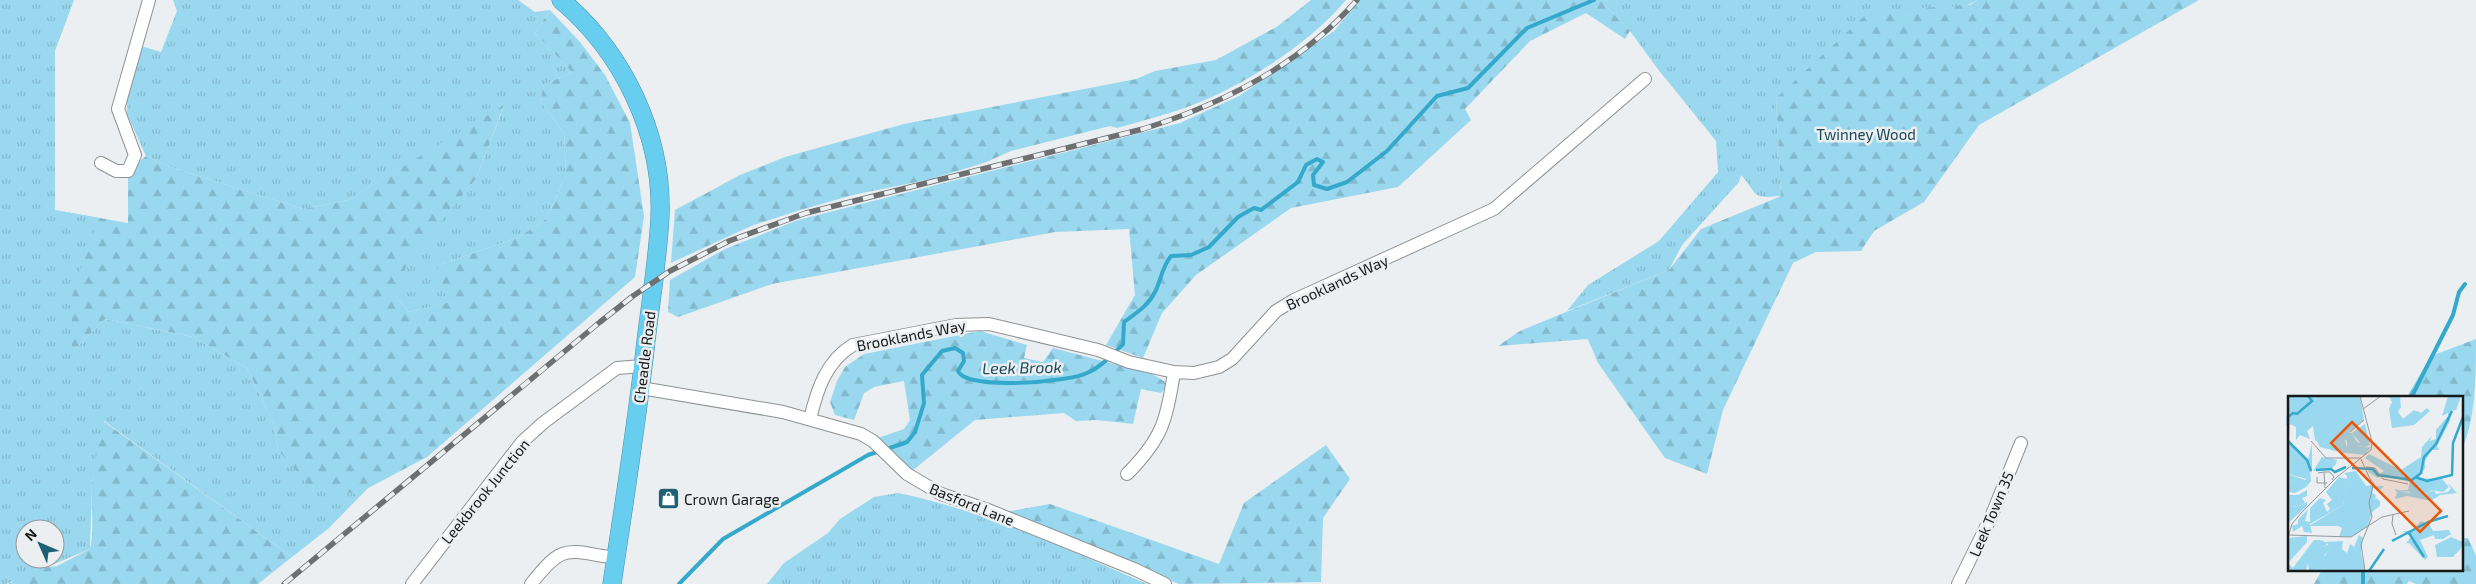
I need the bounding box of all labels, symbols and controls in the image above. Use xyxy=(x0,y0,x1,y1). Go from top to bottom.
park label: Twinney Wood xyxy=(1816,125,1916,143)
street label: Brooklands Way xyxy=(1283,250,1391,314)
street label: Cheadle Road xyxy=(629,310,659,404)
street label: Brooklands Way xyxy=(855,316,967,354)
water label: Leek Brook xyxy=(982,357,1062,377)
inset map xyxy=(2288,396,2464,572)
street label: Leekbrook Junction xyxy=(437,435,533,547)
street label: Leek Town 35 xyxy=(1965,469,2017,559)
street label: Basford Lane xyxy=(927,479,1017,529)
shop icon: Crown Garage xyxy=(656,487,680,511)
place label: Crown Garage xyxy=(684,490,780,508)
north arrow xyxy=(15,519,65,569)
text: N xyxy=(21,525,40,544)

